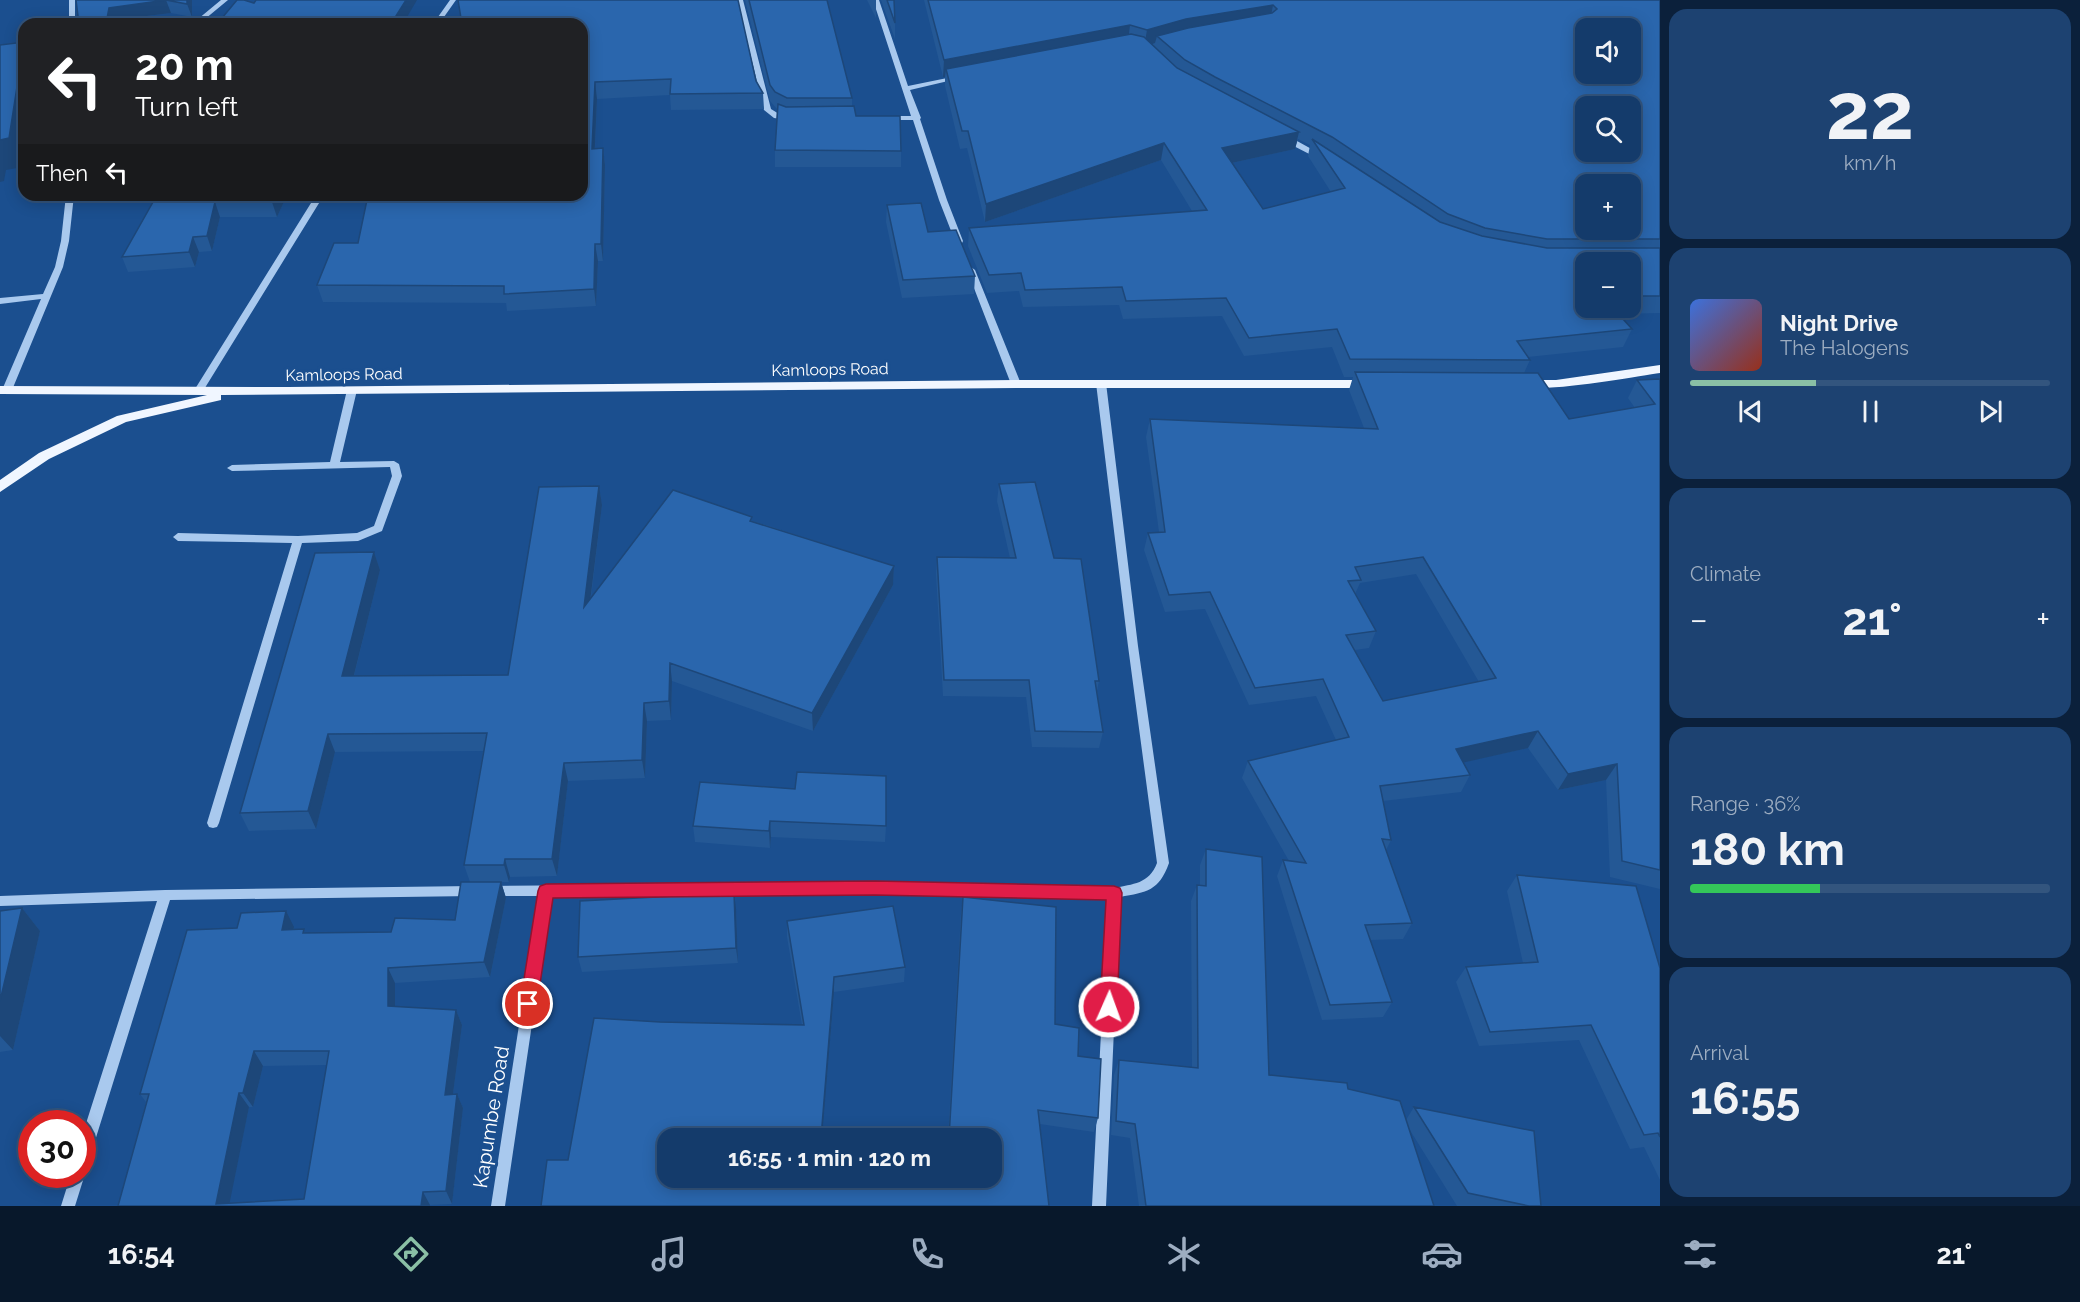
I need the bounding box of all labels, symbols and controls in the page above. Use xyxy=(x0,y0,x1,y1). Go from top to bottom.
map controls xyxy=(1575,18,1641,318)
button: sound xyxy=(1575,18,1641,84)
text: 20 m xyxy=(135,41,234,90)
icon: left xyxy=(36,42,114,120)
text: 22 xyxy=(1826,66,1914,157)
text: Turn left xyxy=(135,91,238,122)
button: search xyxy=(1575,96,1641,162)
text: km/h xyxy=(1844,151,1896,175)
icon: left xyxy=(100,156,133,189)
text: Then xyxy=(36,160,88,186)
button: + xyxy=(1575,174,1641,240)
button: − xyxy=(1575,252,1641,318)
text: Night Drive xyxy=(1780,310,1898,336)
text: The Halogens xyxy=(1780,336,1909,360)
street label: Kamloops Road xyxy=(771,359,889,380)
street label: Kamloops Road xyxy=(285,364,403,385)
icon: previous xyxy=(1734,395,1767,428)
icon: pause xyxy=(1854,395,1887,428)
icon: next xyxy=(1974,395,2007,428)
text: Climate xyxy=(1690,562,1761,586)
text: 21° xyxy=(1842,593,1902,646)
text: − xyxy=(1690,600,1708,639)
text: + xyxy=(2036,600,2050,639)
text: Range · 36% xyxy=(1690,792,1801,816)
text: 180 km xyxy=(1690,823,1845,876)
position arrow xyxy=(1077,975,1141,1039)
pin xyxy=(502,978,553,1029)
icon: arrive xyxy=(511,987,544,1020)
text: Arrival xyxy=(1690,1041,1749,1065)
street label: Kapumbe Road xyxy=(468,1044,514,1190)
text: 16:55 xyxy=(1690,1072,1801,1125)
speed limit sign: 30 xyxy=(18,1110,96,1188)
text: 16:55 · 1 min · 120 m xyxy=(728,1145,931,1171)
icon: directions xyxy=(390,1233,432,1275)
icon: music xyxy=(648,1233,690,1275)
icon: phone xyxy=(906,1233,948,1275)
icon: climate xyxy=(1163,1233,1205,1275)
icon: car xyxy=(1421,1233,1463,1275)
icon: filters xyxy=(1679,1233,1721,1275)
text: 16:54 xyxy=(108,1239,175,1270)
text: 21° xyxy=(1936,1239,1972,1270)

